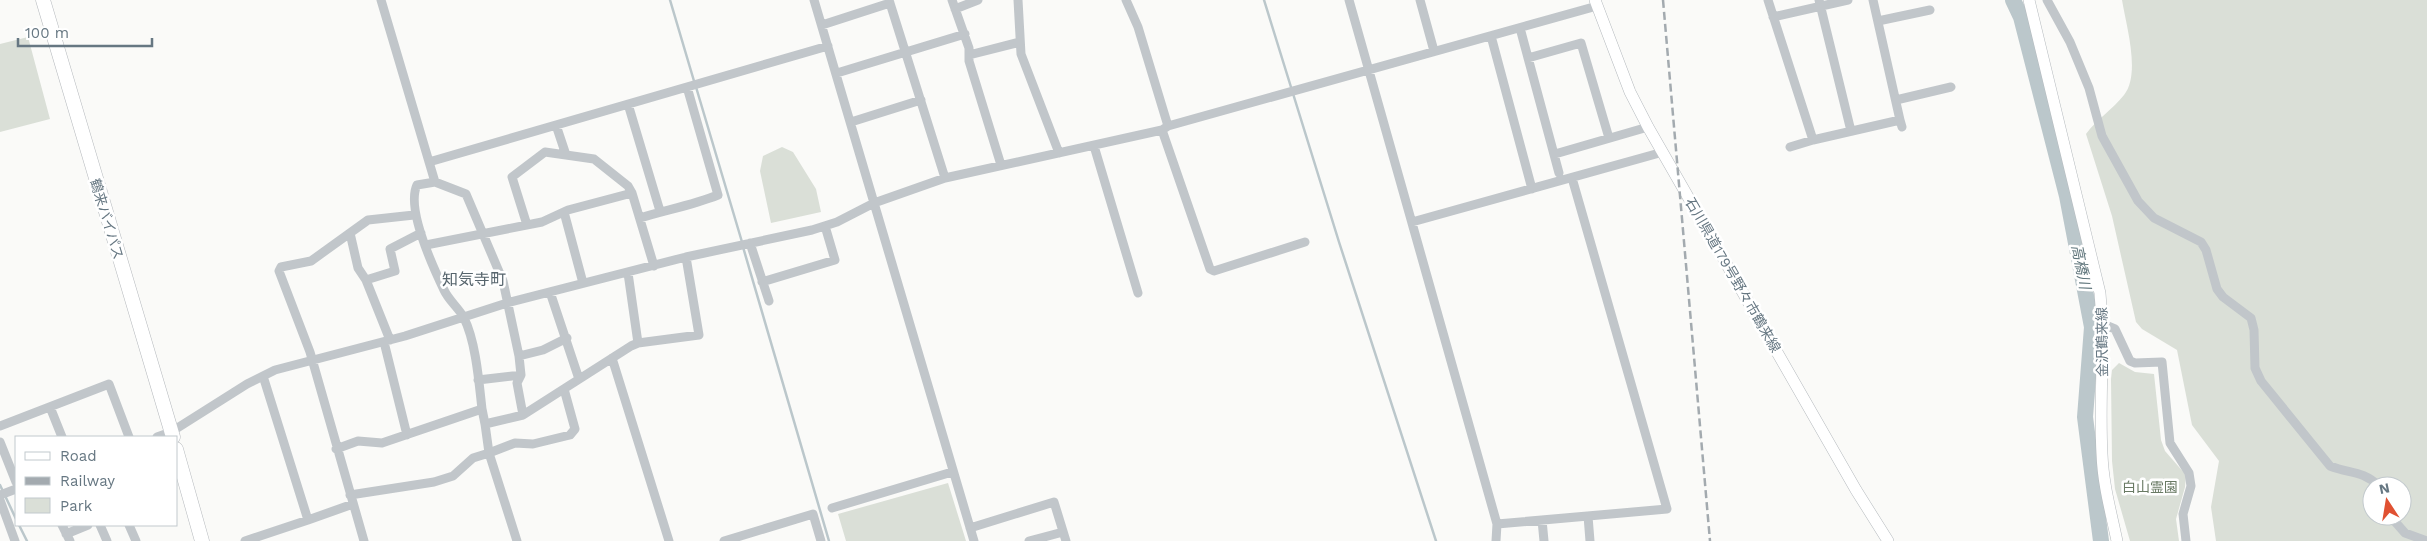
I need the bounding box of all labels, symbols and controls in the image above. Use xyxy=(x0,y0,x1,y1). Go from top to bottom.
scale bar xyxy=(18,15,151,47)
text: 100 m xyxy=(25,24,69,42)
street label: 鶴来バイパス xyxy=(87,177,127,261)
street label: 石川県道179号野々市鶴来線 xyxy=(1682,195,1784,355)
water label: 高橋川 xyxy=(2068,243,2095,293)
district label: 知気寺町 xyxy=(442,270,506,289)
street label: 金沢鶴来線 xyxy=(2093,307,2111,377)
legend xyxy=(15,436,178,526)
text: Road xyxy=(60,447,97,465)
text: Railway xyxy=(60,472,115,490)
north arrow xyxy=(2362,476,2412,526)
park label: 白山霊園 xyxy=(2122,479,2178,495)
text: N xyxy=(2378,479,2391,497)
text: Park xyxy=(60,497,93,515)

